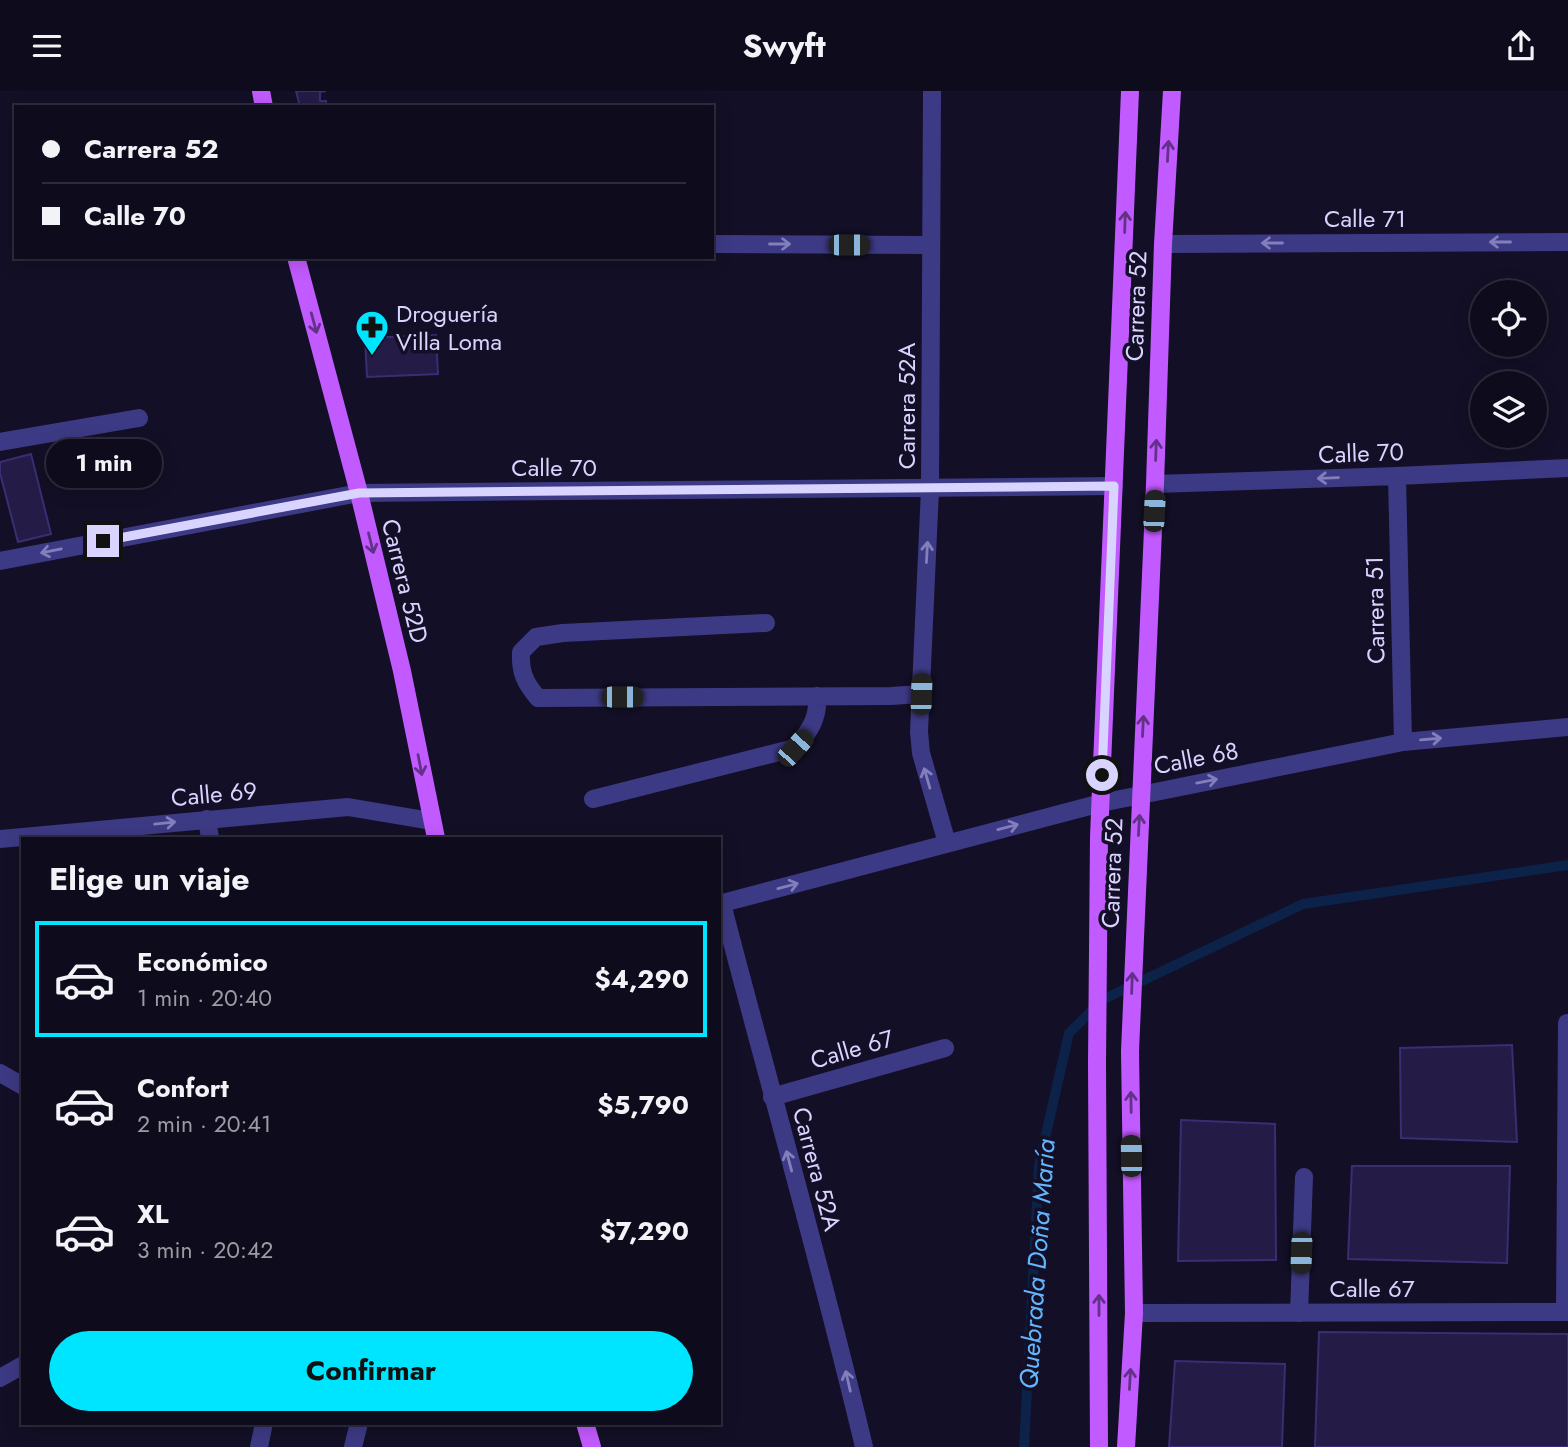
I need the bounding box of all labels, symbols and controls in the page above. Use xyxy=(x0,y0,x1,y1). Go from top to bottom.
text: Swyft xyxy=(742,23,826,69)
icon: menu xyxy=(28,27,66,65)
icon: share xyxy=(1502,27,1540,65)
text: Carrera 52 xyxy=(84,130,218,168)
one-way arrow xyxy=(1162,140,1175,163)
text: Calle 70 xyxy=(84,197,186,235)
street label: Calle 71 xyxy=(1324,201,1406,236)
one-way arrow xyxy=(1118,211,1131,234)
car xyxy=(829,235,871,256)
one-way arrow xyxy=(1489,235,1512,249)
one-way arrow xyxy=(1261,236,1284,250)
one-way arrow xyxy=(769,237,792,251)
street label: Carrera 52 xyxy=(1117,250,1155,362)
map controls xyxy=(1470,280,1547,448)
button: locate xyxy=(1470,280,1547,357)
place label: Droguería Villa Loma xyxy=(396,296,502,359)
pharmacy icon: Droguería Villa Loma xyxy=(353,308,391,357)
one-way arrow xyxy=(308,312,321,334)
street label: Carrera 52A xyxy=(889,343,924,469)
button: layers xyxy=(1470,371,1547,448)
street label: Calle 70 xyxy=(1318,434,1404,472)
one-way arrow xyxy=(1150,439,1163,462)
callout: 1 min xyxy=(45,440,161,489)
text: 1 min xyxy=(75,446,133,480)
street label: Calle 70 xyxy=(511,450,597,485)
one-way arrow xyxy=(1317,472,1340,485)
car xyxy=(1143,489,1166,533)
street label: Carrera 52D xyxy=(373,515,437,647)
route end xyxy=(87,525,119,557)
one-way arrow xyxy=(365,531,378,554)
one-way arrow xyxy=(921,540,934,563)
one-way arrow xyxy=(40,545,63,558)
street label: Carrera 51 xyxy=(1357,556,1393,664)
car xyxy=(910,673,933,715)
car xyxy=(602,687,644,708)
one-way arrow xyxy=(1137,715,1150,738)
car xyxy=(774,725,817,771)
one-way arrow xyxy=(1419,732,1441,745)
street label: Calle 68 xyxy=(1151,733,1241,783)
one-way arrow xyxy=(414,753,428,776)
route start xyxy=(1086,759,1118,791)
one-way arrow xyxy=(920,767,933,789)
street label: Calle 69 xyxy=(170,773,258,815)
one-way arrow xyxy=(1195,773,1218,787)
one-way arrow xyxy=(1132,814,1145,837)
one-way arrow xyxy=(154,816,176,829)
street label: Carrera 52 xyxy=(1093,817,1131,929)
one-way arrow xyxy=(996,820,1019,833)
text: Elige un viaje xyxy=(49,856,250,902)
one-way arrow xyxy=(776,879,799,892)
text: Económico xyxy=(137,943,268,981)
icon: car xyxy=(53,948,116,1011)
text: $4,290 xyxy=(595,960,689,998)
one-way arrow xyxy=(1126,972,1139,995)
text: 1 min · 20:40 xyxy=(137,981,272,1015)
street label: Calle 67 xyxy=(806,1020,898,1078)
text: Confort xyxy=(137,1069,229,1107)
icon: car xyxy=(53,1074,116,1137)
text: $5,790 xyxy=(597,1086,689,1124)
one-way arrow xyxy=(1124,1091,1137,1114)
street label: Carrera 52A xyxy=(784,1103,850,1235)
text: 2 min · 20:41 xyxy=(137,1107,271,1141)
car xyxy=(1121,1135,1142,1177)
water label: Quebrada Doña María xyxy=(1009,1137,1065,1390)
one-way arrow xyxy=(782,1150,795,1172)
text: XL xyxy=(137,1195,169,1233)
icon: car xyxy=(53,1200,116,1263)
text: $7,290 xyxy=(600,1212,689,1250)
car xyxy=(1290,1232,1313,1274)
text: 3 min · 20:42 xyxy=(137,1233,273,1267)
street label: Calle 67 xyxy=(1329,1271,1415,1306)
one-way arrow xyxy=(1092,1294,1105,1317)
button: Confirmar xyxy=(49,1331,693,1411)
one-way arrow xyxy=(1123,1368,1136,1391)
one-way arrow xyxy=(841,1370,854,1393)

